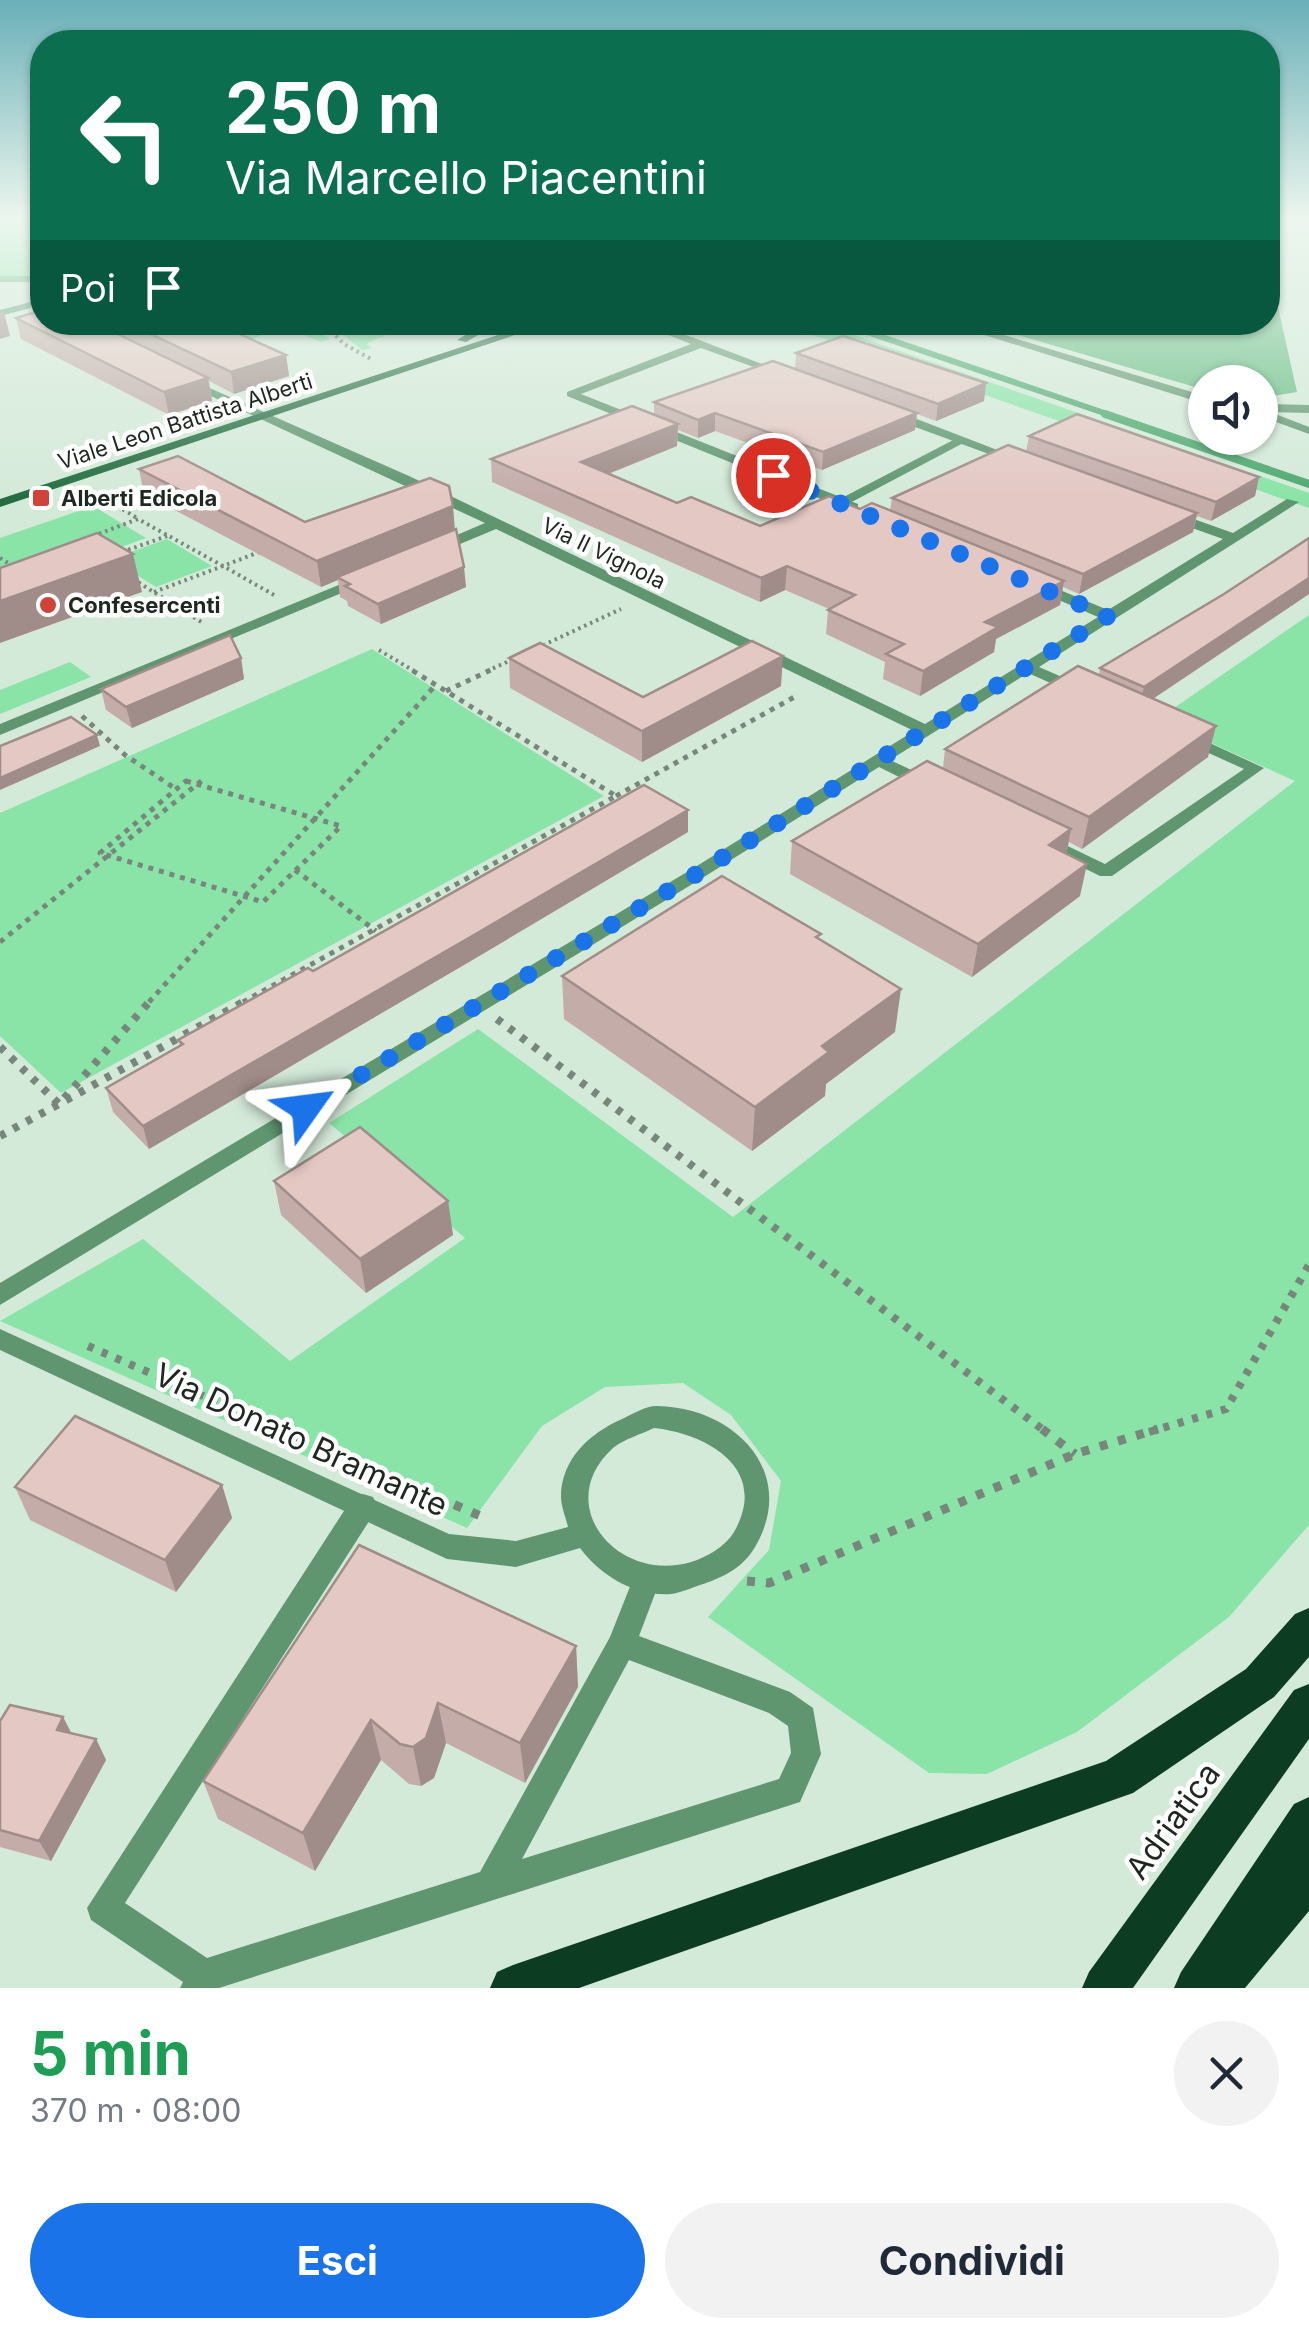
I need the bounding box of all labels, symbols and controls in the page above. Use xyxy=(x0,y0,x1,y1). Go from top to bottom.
text: 250 m xyxy=(225,65,442,150)
icon: left xyxy=(60,70,190,200)
text: Via Marcello Piacentini xyxy=(225,150,707,205)
icon: arrive xyxy=(136,260,191,315)
text: Poi xyxy=(60,265,116,311)
map controls xyxy=(1188,365,1278,455)
button: sound xyxy=(1188,365,1278,455)
street label: Viale Leon Battista Alberti xyxy=(54,368,316,474)
pin xyxy=(731,433,816,518)
icon: arrive xyxy=(746,448,801,503)
place label: Alberti Edicola xyxy=(61,485,217,511)
marker: Alberti Edicola xyxy=(30,487,52,509)
street label: Via Il Vignola xyxy=(538,512,670,594)
place label: Confesercenti xyxy=(68,592,220,618)
marker: Confesercenti xyxy=(37,594,59,616)
position arrow xyxy=(254,1056,358,1160)
street label: Via Donato Bramante xyxy=(148,1354,454,1525)
street label: Adriatica xyxy=(1117,1755,1228,1887)
text: 5 min xyxy=(30,2017,191,2089)
button: close xyxy=(1174,2021,1279,2126)
text: 370 m · 08:00 xyxy=(30,2091,241,2130)
button: Esci xyxy=(30,2203,645,2318)
button: Condividi xyxy=(665,2203,1279,2318)

